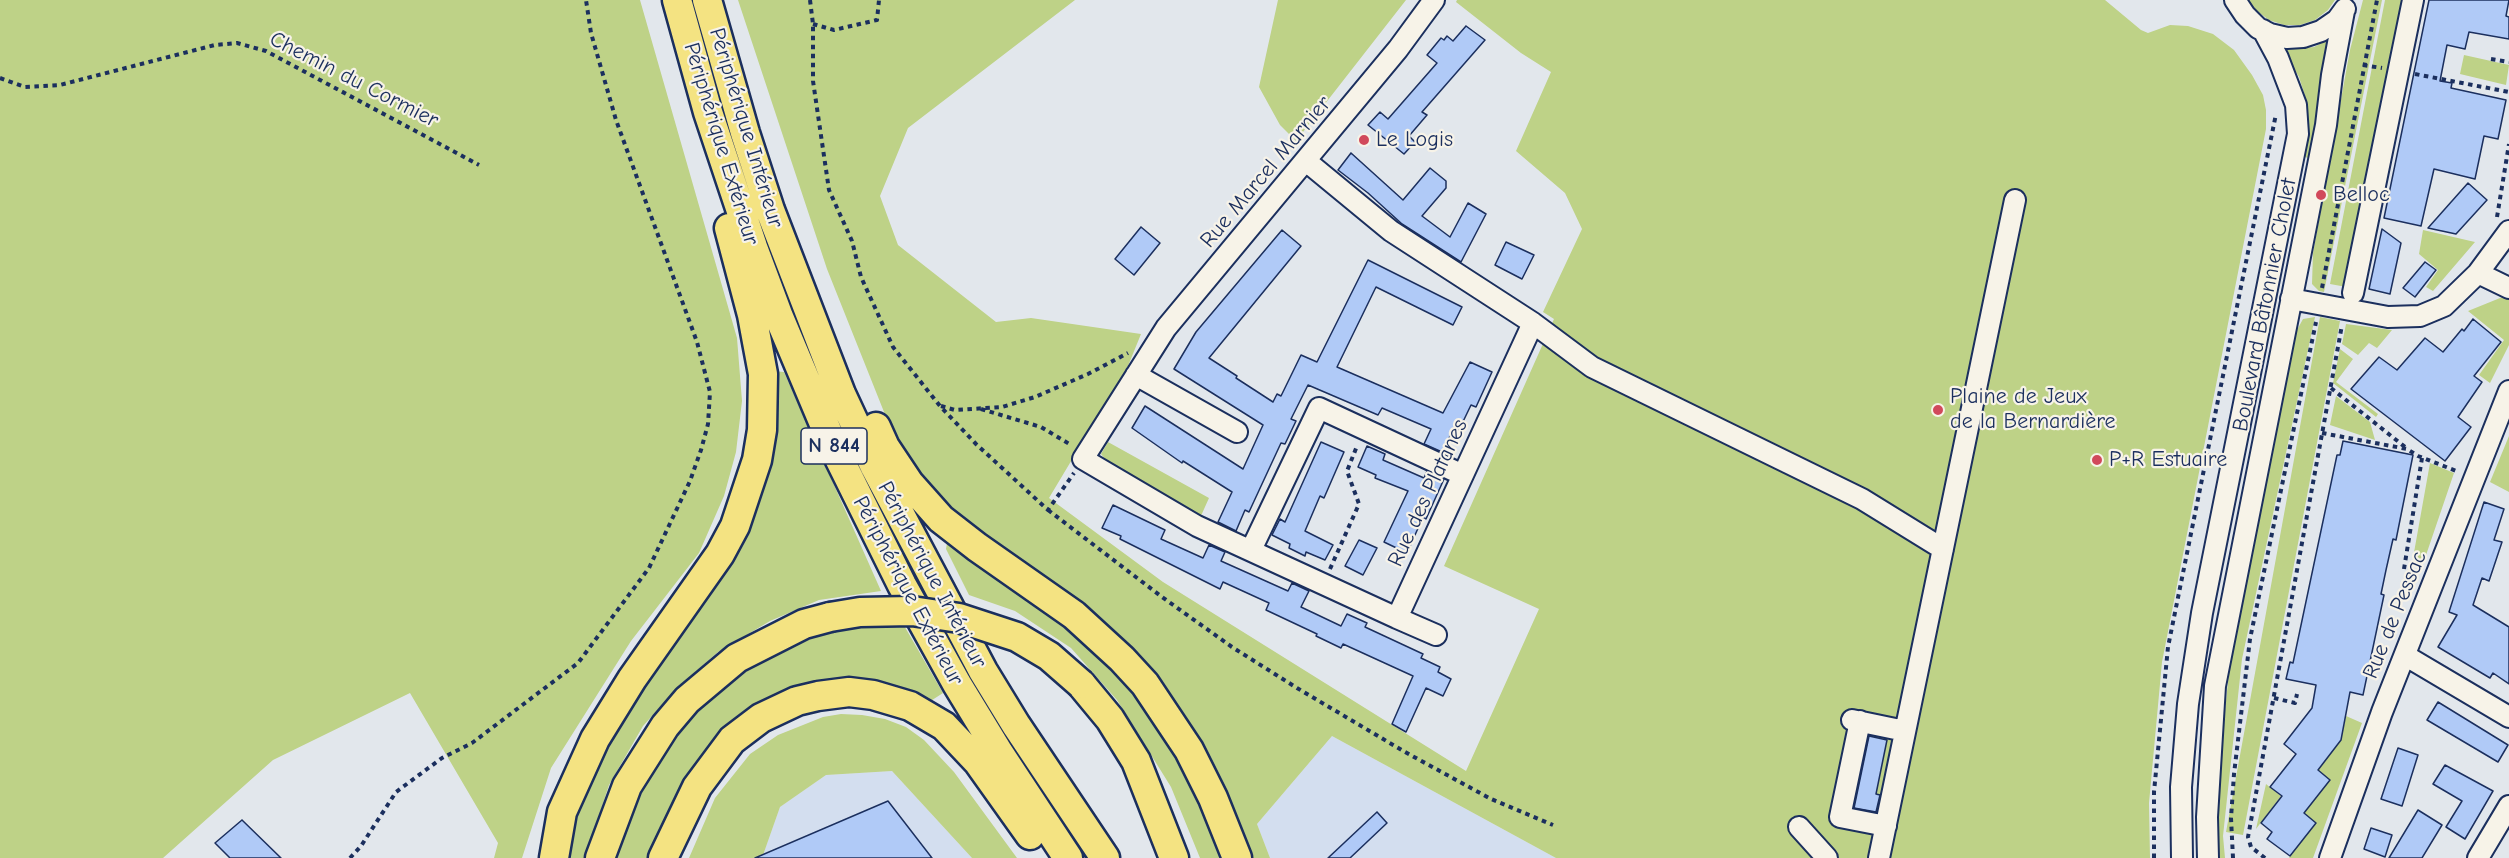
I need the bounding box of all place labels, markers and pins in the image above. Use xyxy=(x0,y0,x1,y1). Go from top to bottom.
place label: Le Logis xyxy=(1376,127,1453,153)
marker: Le Logis xyxy=(1357,133,1371,147)
place label: Belloc xyxy=(2333,182,2390,208)
marker: Belloc xyxy=(2314,188,2328,202)
place label: Plaine de Jeux de la Bernardière xyxy=(1950,384,2116,436)
marker: Plaine de Jeux de la Bernardière xyxy=(1931,403,1945,417)
place label: P+R Estuaire xyxy=(2109,447,2227,473)
marker: P+R Estuaire xyxy=(2090,453,2104,467)

